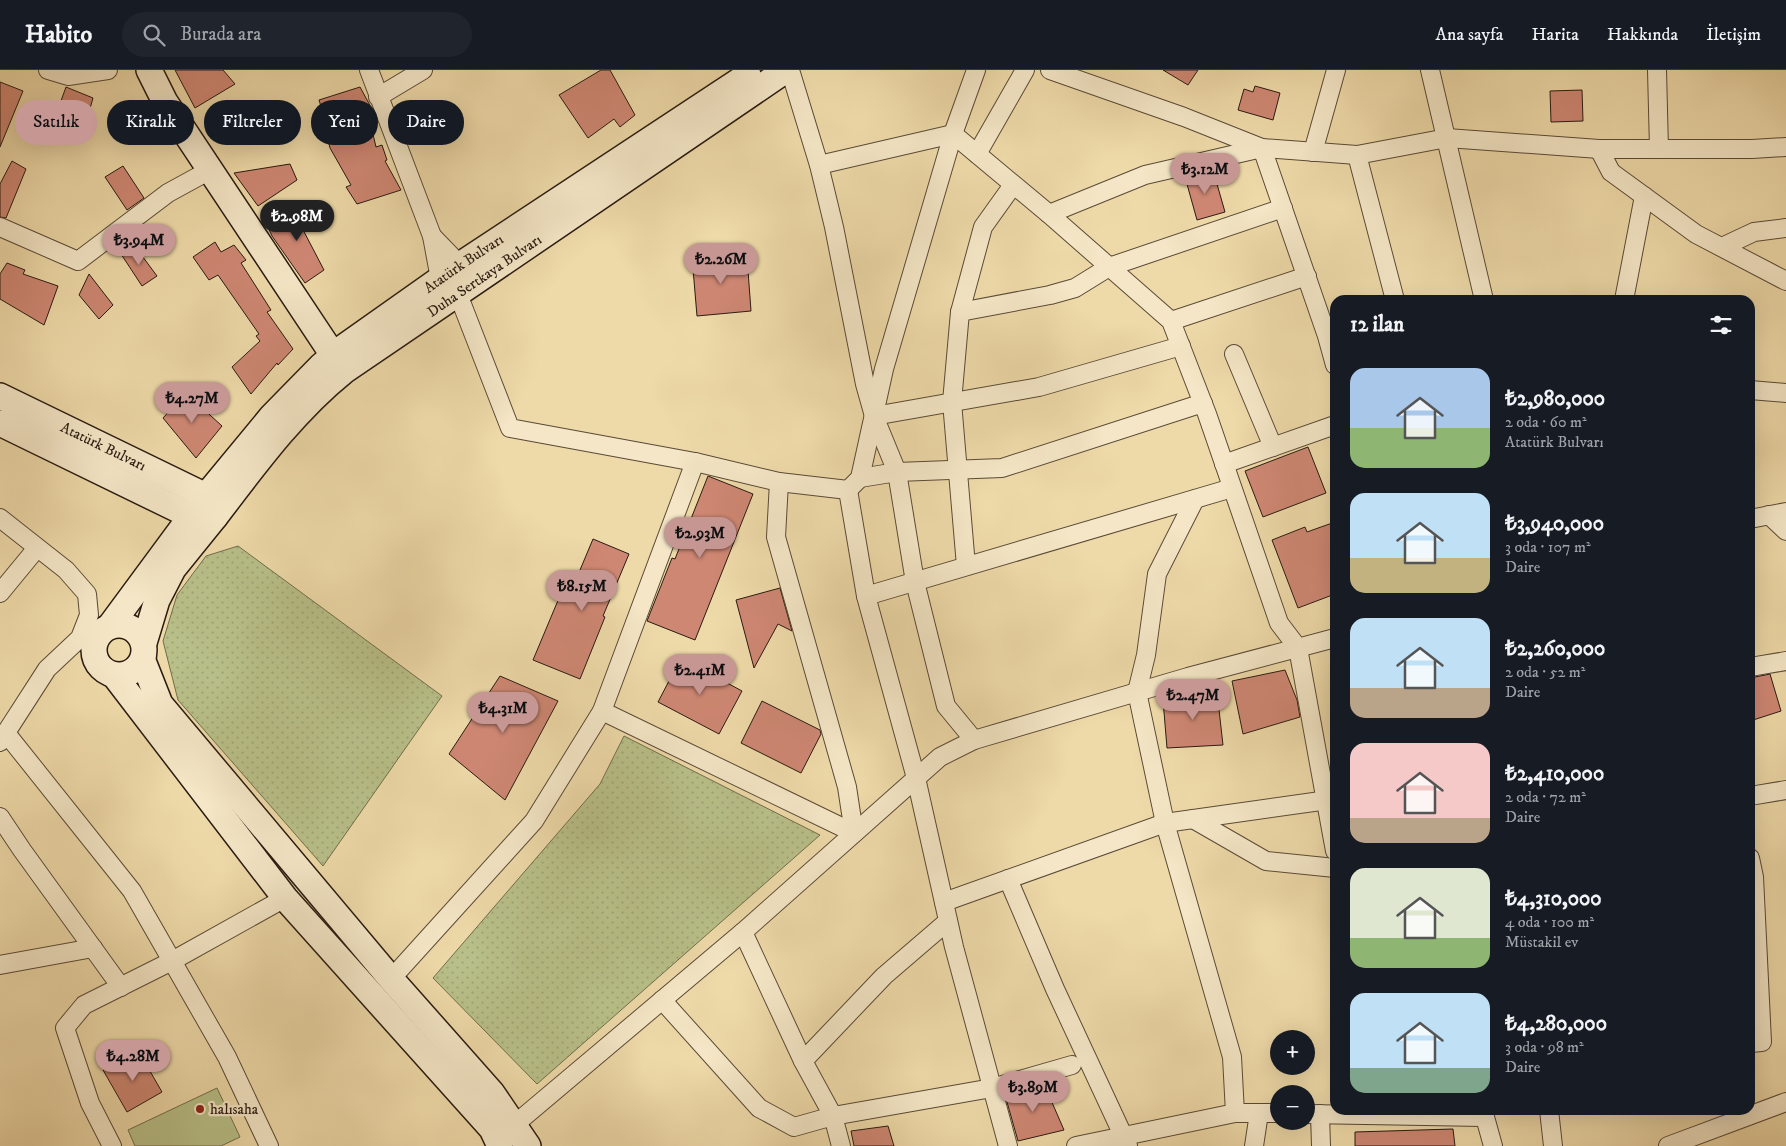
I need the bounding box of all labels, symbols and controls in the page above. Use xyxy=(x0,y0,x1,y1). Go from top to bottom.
search box xyxy=(122,12,472,57)
text: Habito xyxy=(25,20,92,50)
icon: search xyxy=(140,21,168,49)
text: Burada ara xyxy=(180,23,261,46)
text: Ana sayfa xyxy=(1436,24,1503,46)
text: Harita xyxy=(1531,24,1579,46)
text: Hakkında xyxy=(1607,24,1678,46)
text: İletişim xyxy=(1706,24,1761,46)
chip: Satılık xyxy=(15,100,97,145)
chip: Kiralık xyxy=(107,100,194,145)
chip: Filtreler xyxy=(204,100,301,145)
chip: Yeni xyxy=(311,100,378,145)
chip: Daire xyxy=(388,100,464,145)
pin: ₺3.12M xyxy=(1164,152,1246,195)
text: ₺3.12M xyxy=(1181,159,1229,179)
pin: ₺2.98M xyxy=(256,200,338,242)
text: ₺2.98M xyxy=(271,206,323,226)
pin: ₺3.94M xyxy=(98,224,180,266)
text: ₺3.94M xyxy=(114,230,164,250)
street label: Atatürk Bulvarı xyxy=(420,230,507,298)
street label: Duha Sertkaya Bulvarı xyxy=(424,230,546,322)
pin: ₺2.26M xyxy=(680,242,762,285)
text: ₺2.26M xyxy=(695,249,747,269)
icon: filters xyxy=(1707,311,1735,339)
text: 12 ilan xyxy=(1350,312,1404,338)
pin: ₺4.27M xyxy=(151,382,233,424)
text: ₺2,980,000 xyxy=(1505,386,1605,412)
text: ₺4.27M xyxy=(165,388,219,408)
icon: home xyxy=(1390,388,1450,448)
text: 2 oda · 60 m² xyxy=(1505,412,1587,432)
street label: Atatürk Bulvarı xyxy=(57,418,149,475)
text: Atatürk Bulvarı xyxy=(1505,432,1604,452)
text: ₺3,940,000 xyxy=(1505,511,1604,537)
icon: home xyxy=(1390,513,1450,573)
pin: ₺2.93M xyxy=(659,516,741,559)
text: ₺2.93M xyxy=(675,523,725,543)
text: 3 oda · 107 m² xyxy=(1505,537,1591,557)
text: Daire xyxy=(1505,557,1540,577)
pin: ₺8.15M xyxy=(541,570,623,612)
text: ₺8.15M xyxy=(557,576,607,596)
text: ₺2,260,000 xyxy=(1505,636,1605,662)
icon: home xyxy=(1390,638,1450,698)
pin: ₺2.41M xyxy=(659,654,741,696)
text: ₺2.41M xyxy=(675,660,725,680)
text: 2 oda · 52 m² xyxy=(1505,662,1586,682)
pin: ₺2.47M xyxy=(1152,678,1234,721)
text: Daire xyxy=(1505,682,1540,702)
text: ₺2.47M xyxy=(1167,685,1219,705)
pin: ₺4.31M xyxy=(462,692,544,734)
text: ₺4.31M xyxy=(478,698,528,718)
text: ₺2,410,000 xyxy=(1505,761,1604,787)
icon: home xyxy=(1390,763,1450,823)
text: 2 oda · 72 m² xyxy=(1505,787,1586,807)
text: Daire xyxy=(1505,807,1540,827)
text: ₺4,310,000 xyxy=(1505,886,1602,912)
icon: home xyxy=(1390,888,1450,948)
text: 4 oda · 100 m² xyxy=(1505,912,1594,932)
text: Müstakil ev xyxy=(1505,932,1578,952)
text: ₺4,280,000 xyxy=(1505,1011,1607,1037)
icon: home xyxy=(1390,1013,1450,1073)
map controls xyxy=(1270,1030,1315,1130)
button: + xyxy=(1270,1030,1315,1075)
text: 3 oda · 98 m² xyxy=(1505,1037,1584,1057)
pin: ₺4.28M xyxy=(92,1040,174,1082)
text: ₺4.28M xyxy=(106,1046,160,1066)
text: Daire xyxy=(1505,1057,1540,1077)
pin: ₺3.89M xyxy=(992,1070,1074,1113)
text: ₺3.89M xyxy=(1008,1077,1058,1097)
button: − xyxy=(1270,1085,1315,1130)
place label: halısaha xyxy=(210,1100,259,1119)
marker: halısaha xyxy=(194,1103,206,1115)

